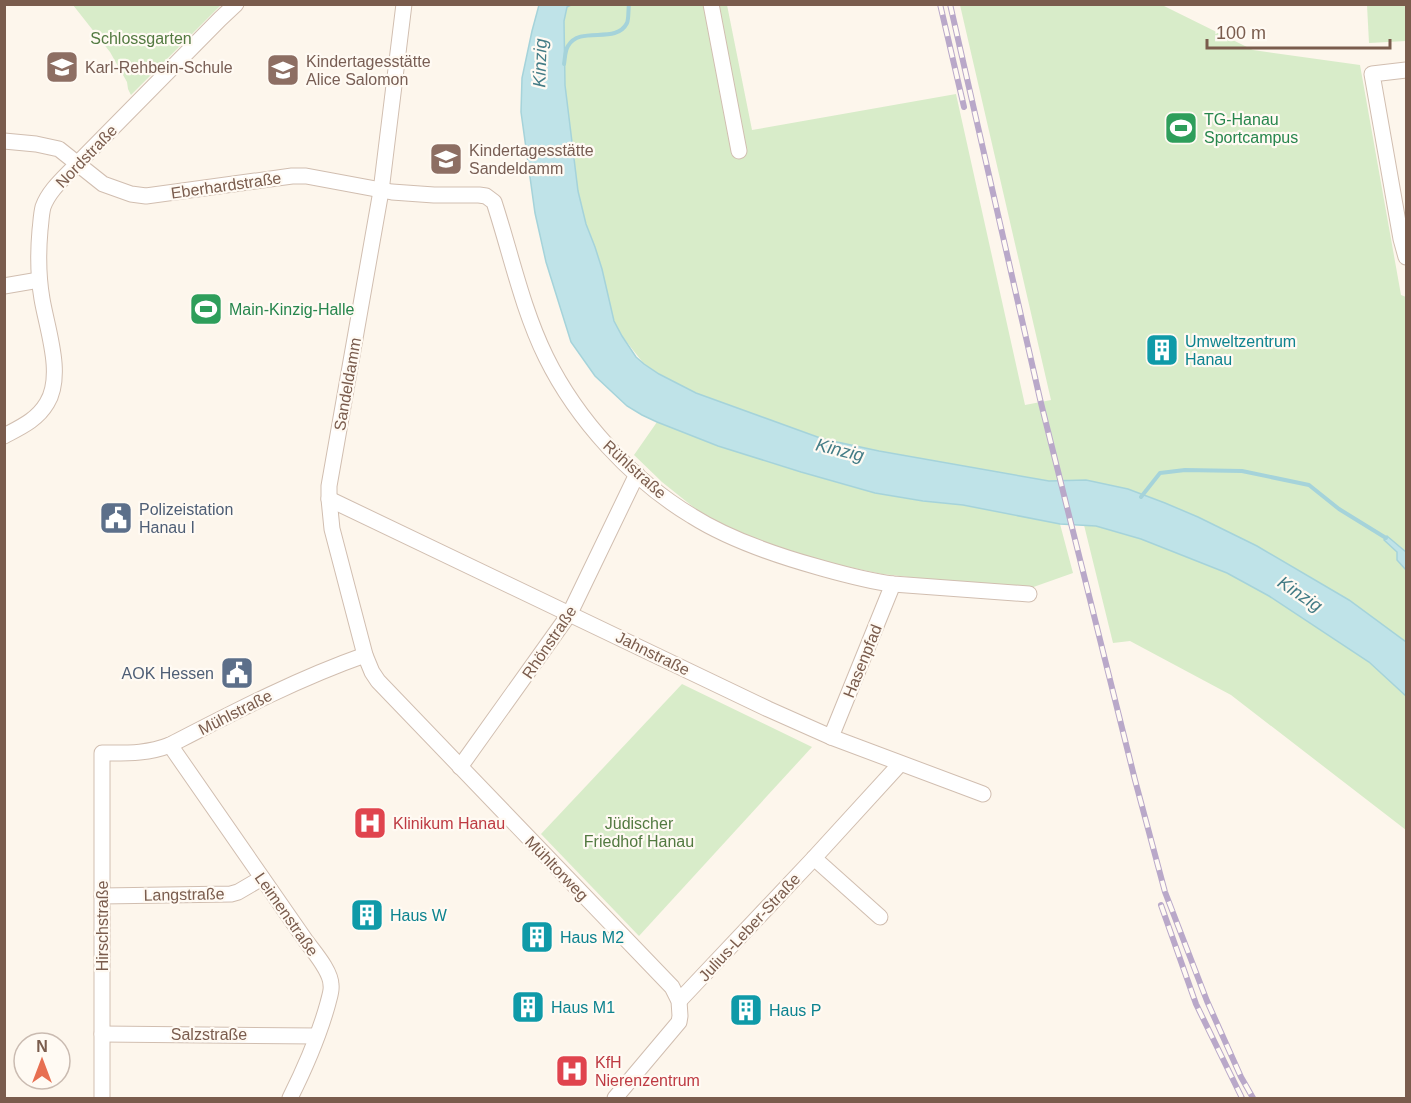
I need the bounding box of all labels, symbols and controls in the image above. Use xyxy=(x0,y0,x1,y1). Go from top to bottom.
scale bar xyxy=(1207,12,1390,50)
text: 100 m xyxy=(1216,23,1266,43)
park label: Schlossgarten xyxy=(90,30,192,47)
water label: Kinzig xyxy=(529,38,551,88)
school or university icon: Karl-Rehbein-Schule xyxy=(44,49,80,85)
school or university icon: Kindertagesstätte Alice Salomon xyxy=(265,52,301,88)
place label: Kindertagesstätte Alice Salomon xyxy=(306,53,431,88)
place label: Karl-Rehbein-Schule xyxy=(85,59,233,76)
sports icon: TG-Hanau Sportcampus xyxy=(1163,110,1199,146)
place label: TG-Hanau Sportcampus xyxy=(1204,111,1298,146)
street label: Nordstraße xyxy=(52,122,120,191)
school or university icon: Kindertagesstätte Sandeldamm xyxy=(428,141,464,177)
place label: Kindertagesstätte Sandeldamm xyxy=(469,142,594,177)
street label: Eberhardstraße xyxy=(170,169,282,202)
sports icon: Main-Kinzig-Halle xyxy=(188,291,224,327)
place label: Main-Kinzig-Halle xyxy=(229,301,354,318)
building icon: Umweltzentrum Hanau xyxy=(1144,332,1180,368)
place label: Umweltzentrum Hanau xyxy=(1185,333,1296,368)
street label: Sandeldamm xyxy=(331,336,364,432)
water label: Kinzig xyxy=(814,434,866,466)
street label: Rühlstraße xyxy=(600,437,670,502)
public building icon: Polizeistation Hanau I xyxy=(98,500,134,536)
place label: Polizeistation Hanau I xyxy=(139,501,233,536)
water label: Kinzig xyxy=(1274,572,1326,616)
street label: Rhönstraße xyxy=(519,603,580,682)
street label: Hasenpfad xyxy=(840,622,885,700)
street label: Jahnstraße xyxy=(613,628,693,679)
public building icon: AOK Hessen xyxy=(219,655,255,691)
place label: AOK Hessen xyxy=(122,665,214,682)
street label: Mühlstraße xyxy=(196,687,275,738)
hospital icon: Klinikum Hanau xyxy=(352,805,388,841)
place label: Klinikum Hanau xyxy=(393,815,505,832)
park label: Jüdischer Friedhof Hanau xyxy=(584,815,694,850)
street label: Mühltorweg xyxy=(522,833,591,904)
street label: Leimenstraße xyxy=(252,869,322,959)
street label: Julius-Leber-Straße xyxy=(695,870,804,985)
street label: Hirschstraße xyxy=(94,881,111,971)
street label: Langstraße xyxy=(143,885,225,904)
building icon: Haus W xyxy=(349,897,385,933)
place label: Haus W xyxy=(390,907,448,924)
building icon: Haus M2 xyxy=(519,919,555,955)
place label: Haus M2 xyxy=(560,929,624,946)
building icon: Haus M1 xyxy=(510,989,546,1025)
building icon: Haus P xyxy=(728,992,764,1028)
place label: Haus M1 xyxy=(551,999,615,1016)
place label: Haus P xyxy=(769,1002,821,1019)
street label: Salzstraße xyxy=(171,1026,247,1043)
north arrow xyxy=(12,1031,72,1091)
text: N xyxy=(36,1038,48,1055)
hospital icon: KfH Nierenzentrum xyxy=(554,1053,590,1089)
place label: KfH Nierenzentrum xyxy=(595,1054,700,1089)

